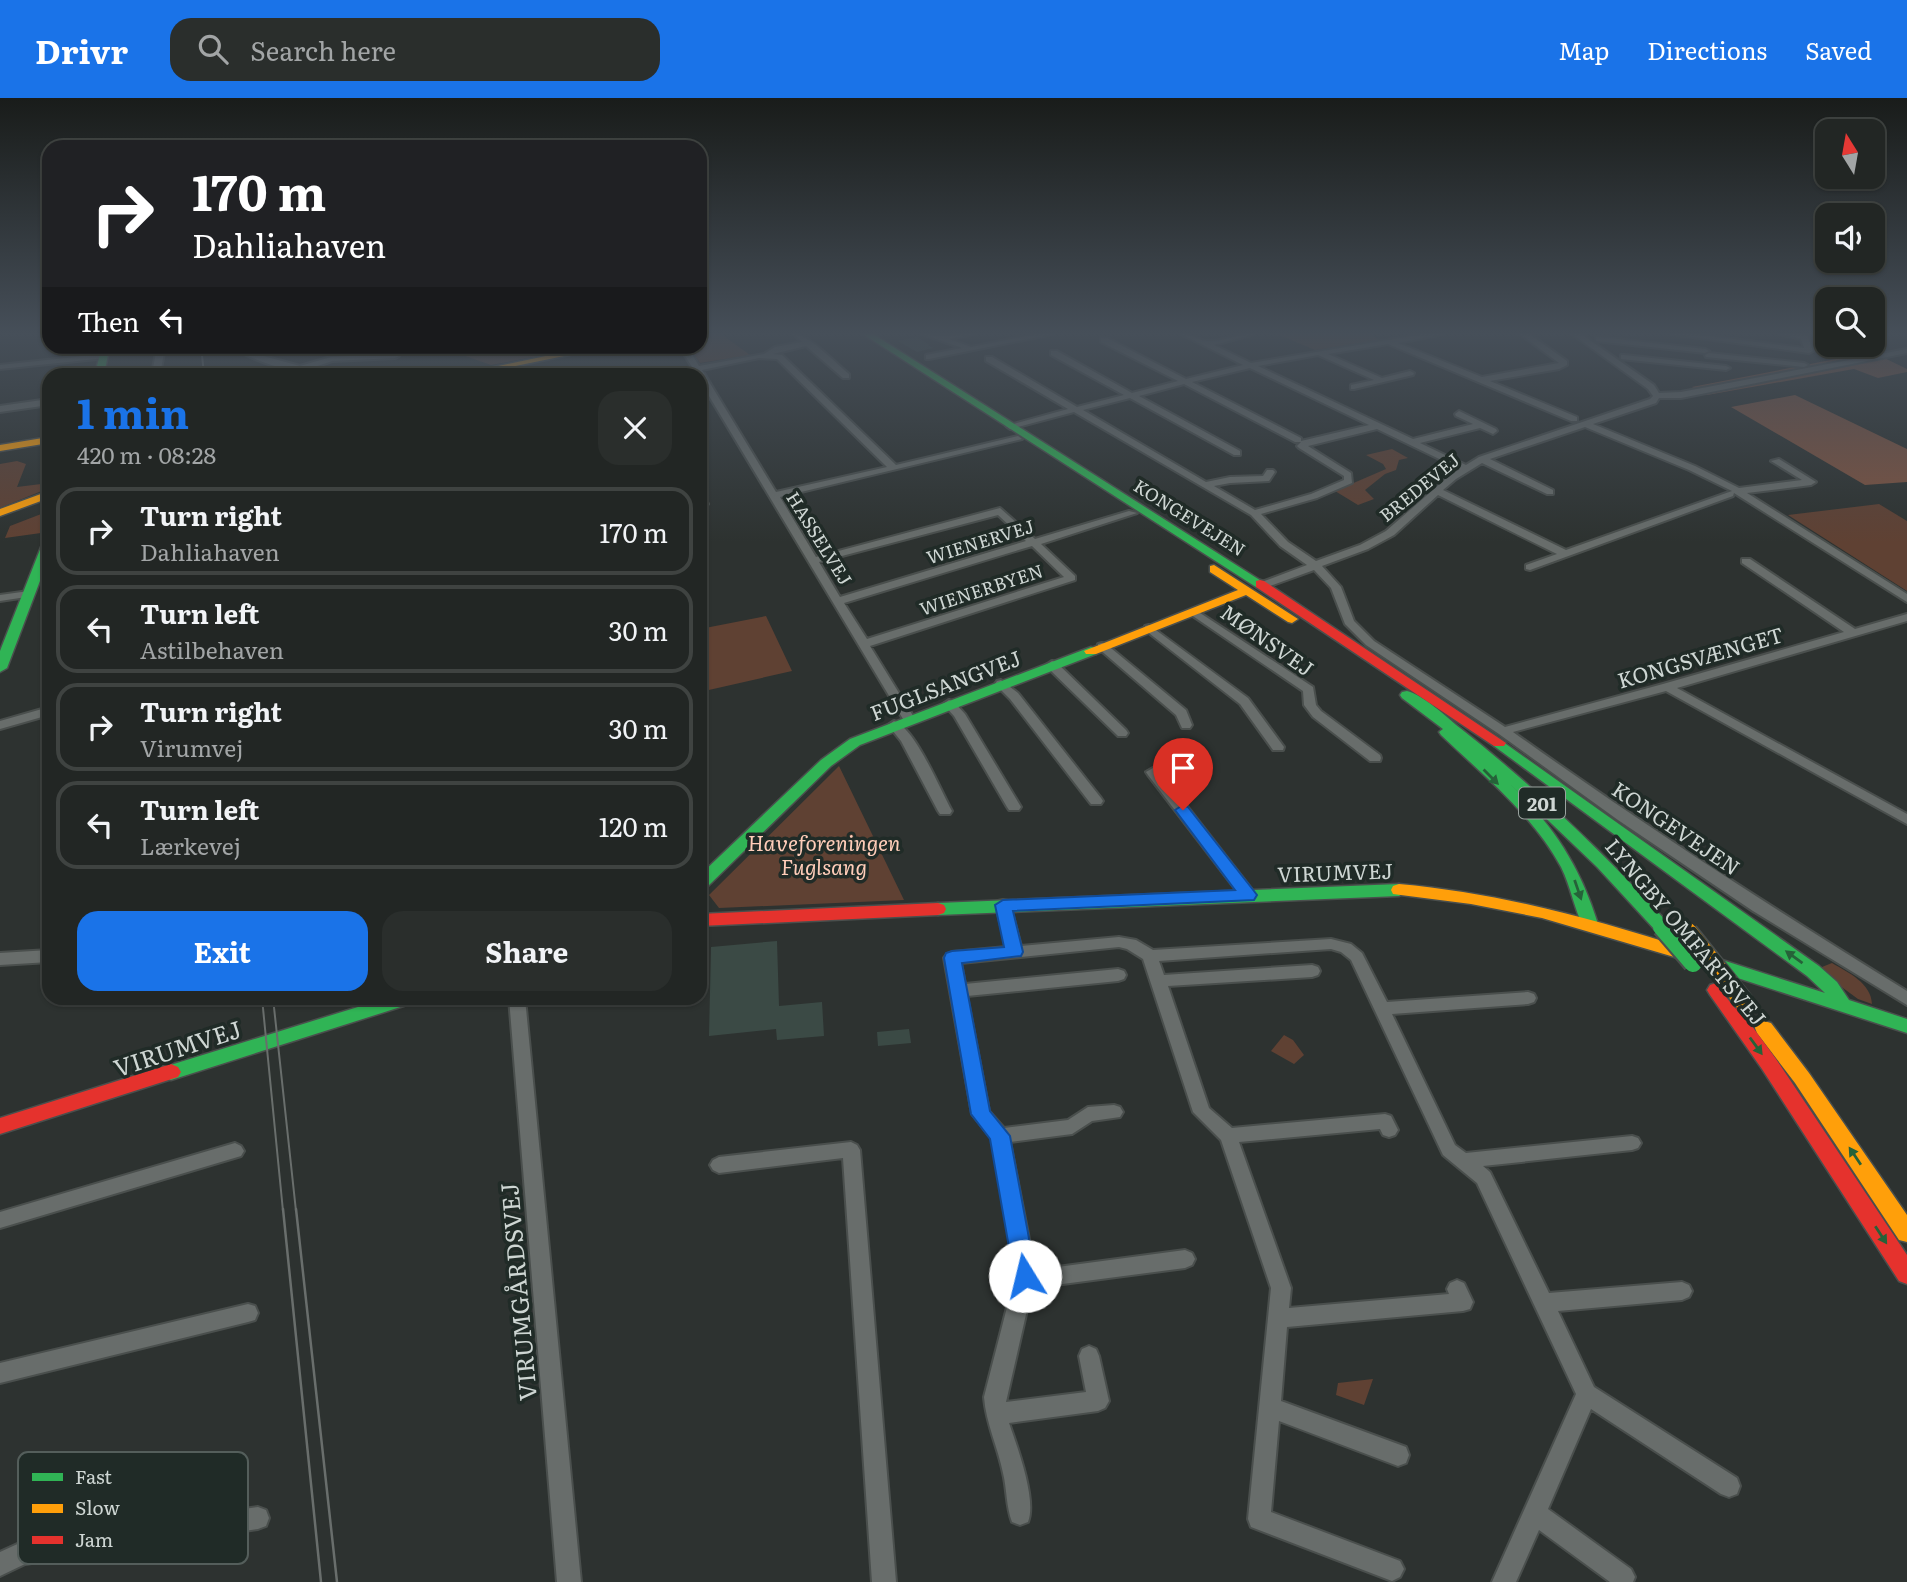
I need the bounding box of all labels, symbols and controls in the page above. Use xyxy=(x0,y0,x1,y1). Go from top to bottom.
search box xyxy=(170,18,660,81)
text: Drivr xyxy=(35,25,128,74)
icon: search xyxy=(194,30,232,68)
text: Search here xyxy=(250,30,396,69)
text: Map xyxy=(1558,32,1609,67)
text: Directions xyxy=(1647,32,1767,67)
text: Saved xyxy=(1805,32,1872,67)
north arrow xyxy=(1815,119,1885,189)
map controls xyxy=(1815,119,1885,357)
text: 170 m xyxy=(192,153,326,226)
icon: right xyxy=(77,168,168,259)
button: sound xyxy=(1815,203,1885,273)
text: Dahliahaven xyxy=(192,220,386,268)
button: search xyxy=(1815,287,1885,357)
text: Then xyxy=(77,301,139,340)
icon: left xyxy=(153,301,191,339)
text: 1 min xyxy=(77,380,189,442)
button: close xyxy=(598,391,672,465)
text: 420 m · 08:28 xyxy=(77,437,216,471)
street label: BREDEVEJ xyxy=(1373,446,1465,528)
street label: KONGEVEJEN xyxy=(1129,472,1251,562)
street label: HASSELVEJ xyxy=(781,486,859,590)
text: Turn right xyxy=(140,495,282,534)
icon: right xyxy=(81,512,119,550)
text: 170 m xyxy=(600,512,668,551)
street label: WIENERVEJ xyxy=(923,512,1037,570)
text: Dahliahaven xyxy=(140,534,280,568)
street label: WIENERBYEN xyxy=(916,556,1046,622)
text: Turn left xyxy=(140,593,259,632)
street label: MØNSVEJ xyxy=(1215,596,1321,682)
icon: left xyxy=(81,610,119,648)
text: 30 m xyxy=(608,610,668,649)
street label: KONGSVÆNGET xyxy=(1613,617,1787,695)
text: Astilbehaven xyxy=(140,632,284,666)
street label: FUGLSANGVEJ xyxy=(865,641,1025,727)
text: Turn right xyxy=(140,691,282,730)
icon: right xyxy=(81,708,119,746)
text: 30 m xyxy=(608,708,668,747)
text: Virumvej xyxy=(140,730,243,764)
pin xyxy=(1153,738,1213,810)
icon: arrive xyxy=(1164,749,1202,787)
one-way arrow xyxy=(1482,768,1498,785)
street label: KONGEVEJEN xyxy=(1607,773,1747,881)
road number: 201 xyxy=(1519,788,1565,818)
text: Turn left xyxy=(140,789,259,828)
icon: left xyxy=(81,806,119,844)
text: 120 m xyxy=(599,806,668,845)
park label: Haveforeningen Fuglsang xyxy=(748,826,901,881)
text: Lærkevej xyxy=(140,828,241,862)
street label: LYNGBY OMFARTSVEJ xyxy=(1599,831,1775,1031)
street label: VIRUMVEJ xyxy=(1277,853,1393,889)
one-way arrow xyxy=(1573,880,1584,901)
button: Exit xyxy=(77,911,368,991)
button: Share xyxy=(382,911,672,991)
one-way arrow xyxy=(1785,950,1803,964)
street label: VIRUMVEJ xyxy=(109,1010,245,1084)
one-way arrow xyxy=(1749,1037,1763,1055)
one-way arrow xyxy=(1848,1147,1862,1165)
street label: VIRUMGÅRDSVEJ xyxy=(490,1182,544,1402)
one-way arrow xyxy=(1875,1226,1888,1245)
position arrow xyxy=(988,1239,1062,1313)
legend xyxy=(18,1452,248,1564)
text: Fast xyxy=(75,1462,112,1490)
text: Slow xyxy=(75,1493,120,1521)
text: Jam xyxy=(75,1525,113,1553)

